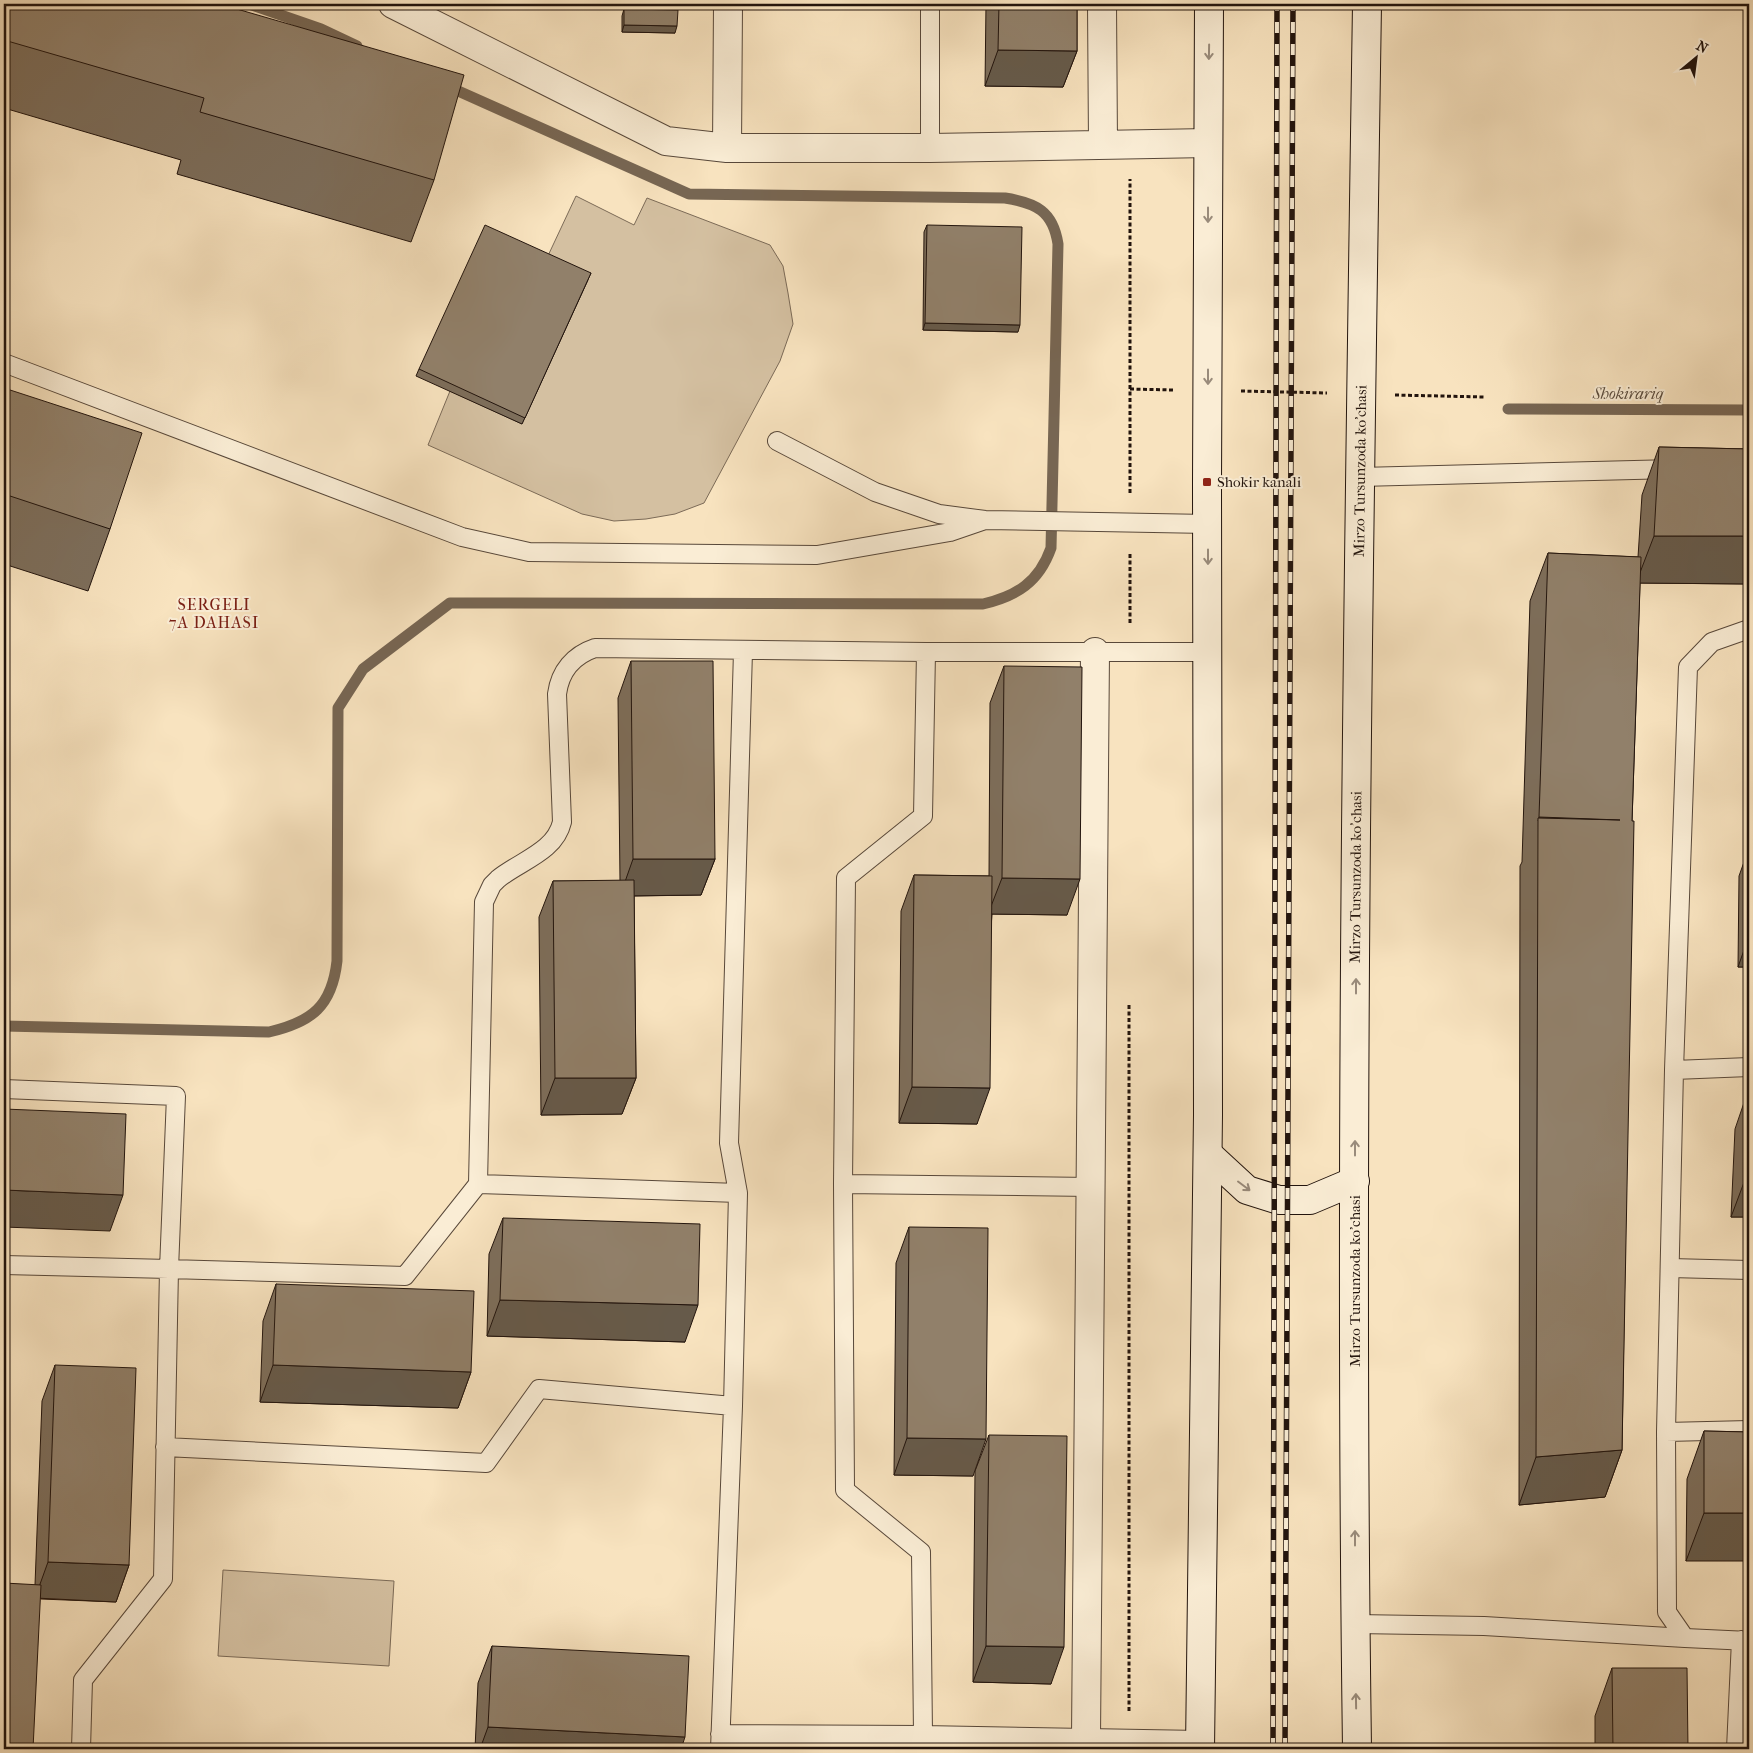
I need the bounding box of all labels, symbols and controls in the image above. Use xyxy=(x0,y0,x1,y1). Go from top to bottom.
north arrow xyxy=(1670,32,1720,82)
text: N xyxy=(1693,37,1711,57)
one-way arrow xyxy=(1204,44,1214,60)
one-way arrow xyxy=(1203,206,1213,223)
one-way arrow xyxy=(1203,369,1213,385)
street label: Mirzo Tursunzoda ko'chasi xyxy=(1350,384,1370,557)
water label: Shokirariq xyxy=(1592,384,1664,403)
place label: Shokir kanali xyxy=(1217,473,1302,491)
marker: Shokir kanali xyxy=(1201,476,1213,488)
one-way arrow xyxy=(1203,549,1213,565)
district label: SERGELI 7A DAHASI xyxy=(169,595,259,632)
street label: Mirzo Tursunzoda ko'chasi xyxy=(1346,790,1365,963)
one-way arrow xyxy=(1351,978,1361,994)
one-way arrow xyxy=(1350,1140,1360,1156)
one-way arrow xyxy=(1237,1181,1250,1192)
street label: Mirzo Tursunzoda ko'chasi xyxy=(1346,1194,1364,1367)
one-way arrow xyxy=(1350,1530,1360,1546)
one-way arrow xyxy=(1352,1693,1361,1709)

